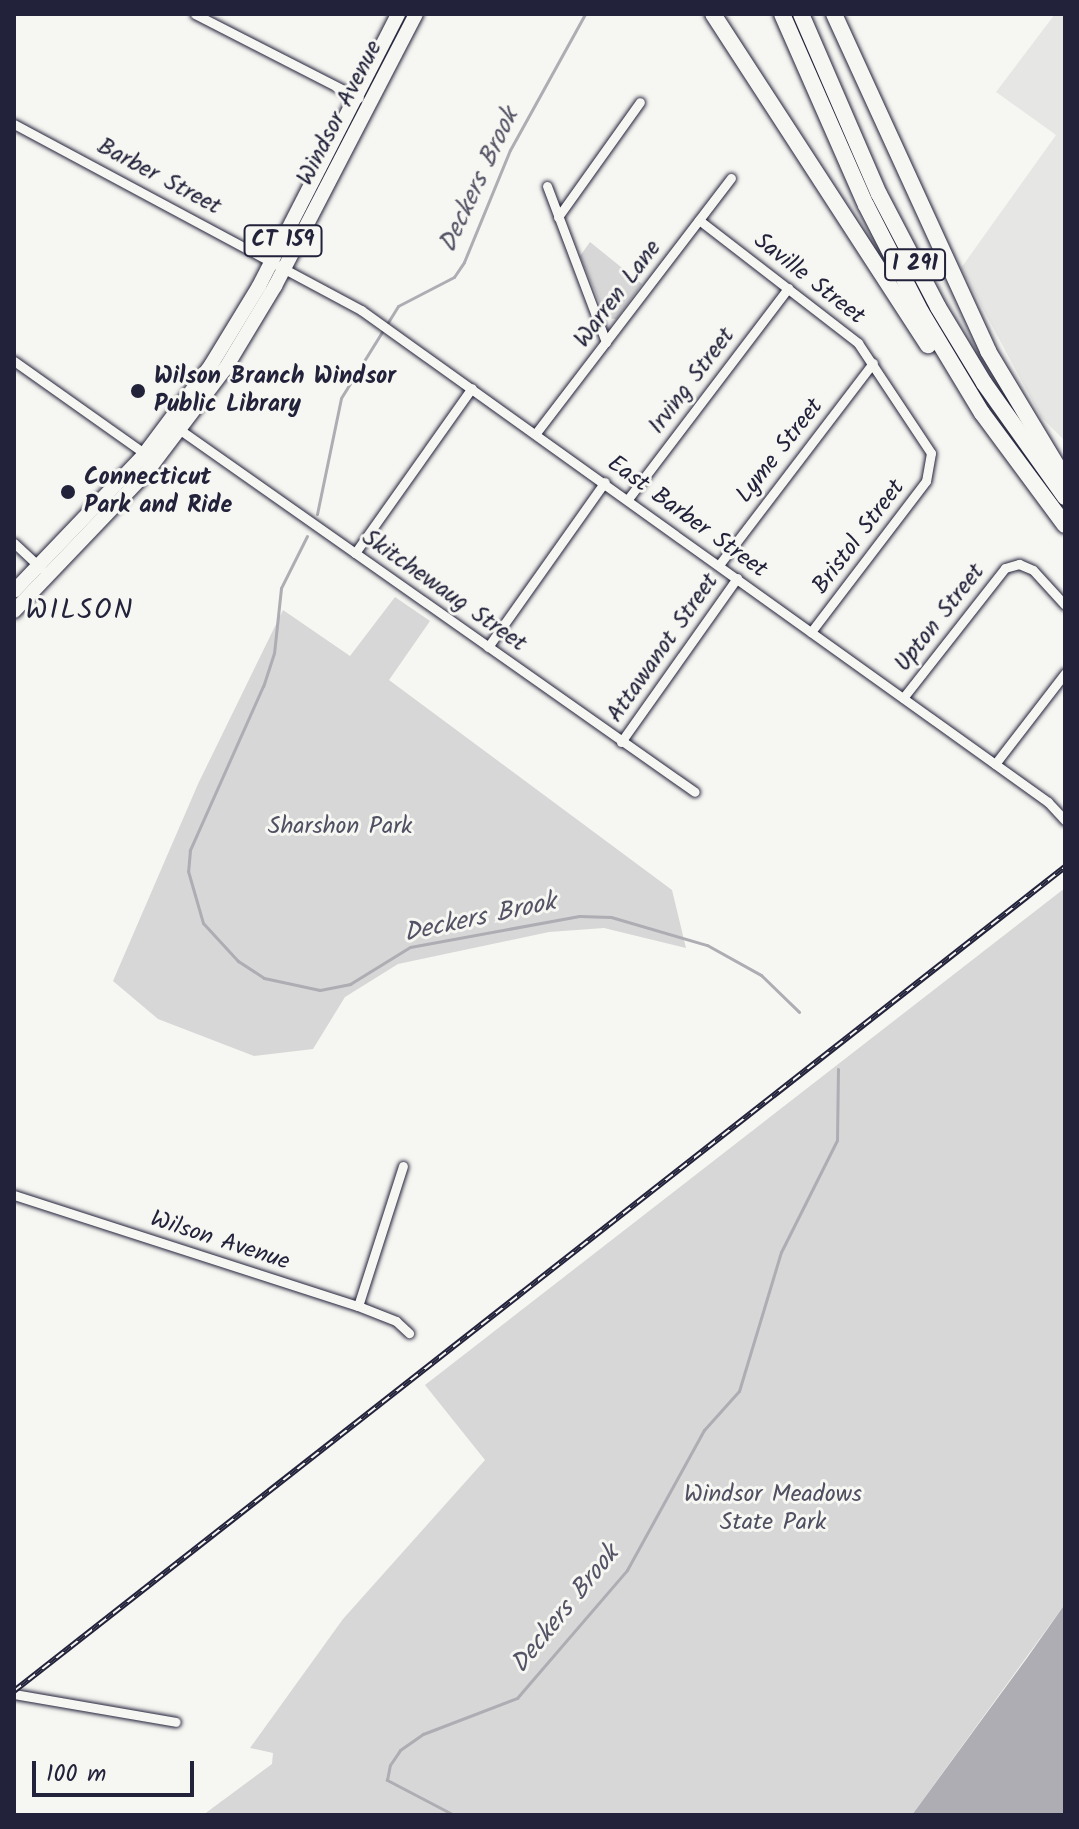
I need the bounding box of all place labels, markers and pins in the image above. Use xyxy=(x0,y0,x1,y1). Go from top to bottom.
place label: Wilson Branch Windsor Public Library xyxy=(154,363,396,419)
marker: Wilson Branch Windsor Public Library xyxy=(129,382,147,400)
place label: Connecticut Park and Ride xyxy=(84,464,232,520)
marker: Connecticut Park and Ride xyxy=(59,483,77,501)

